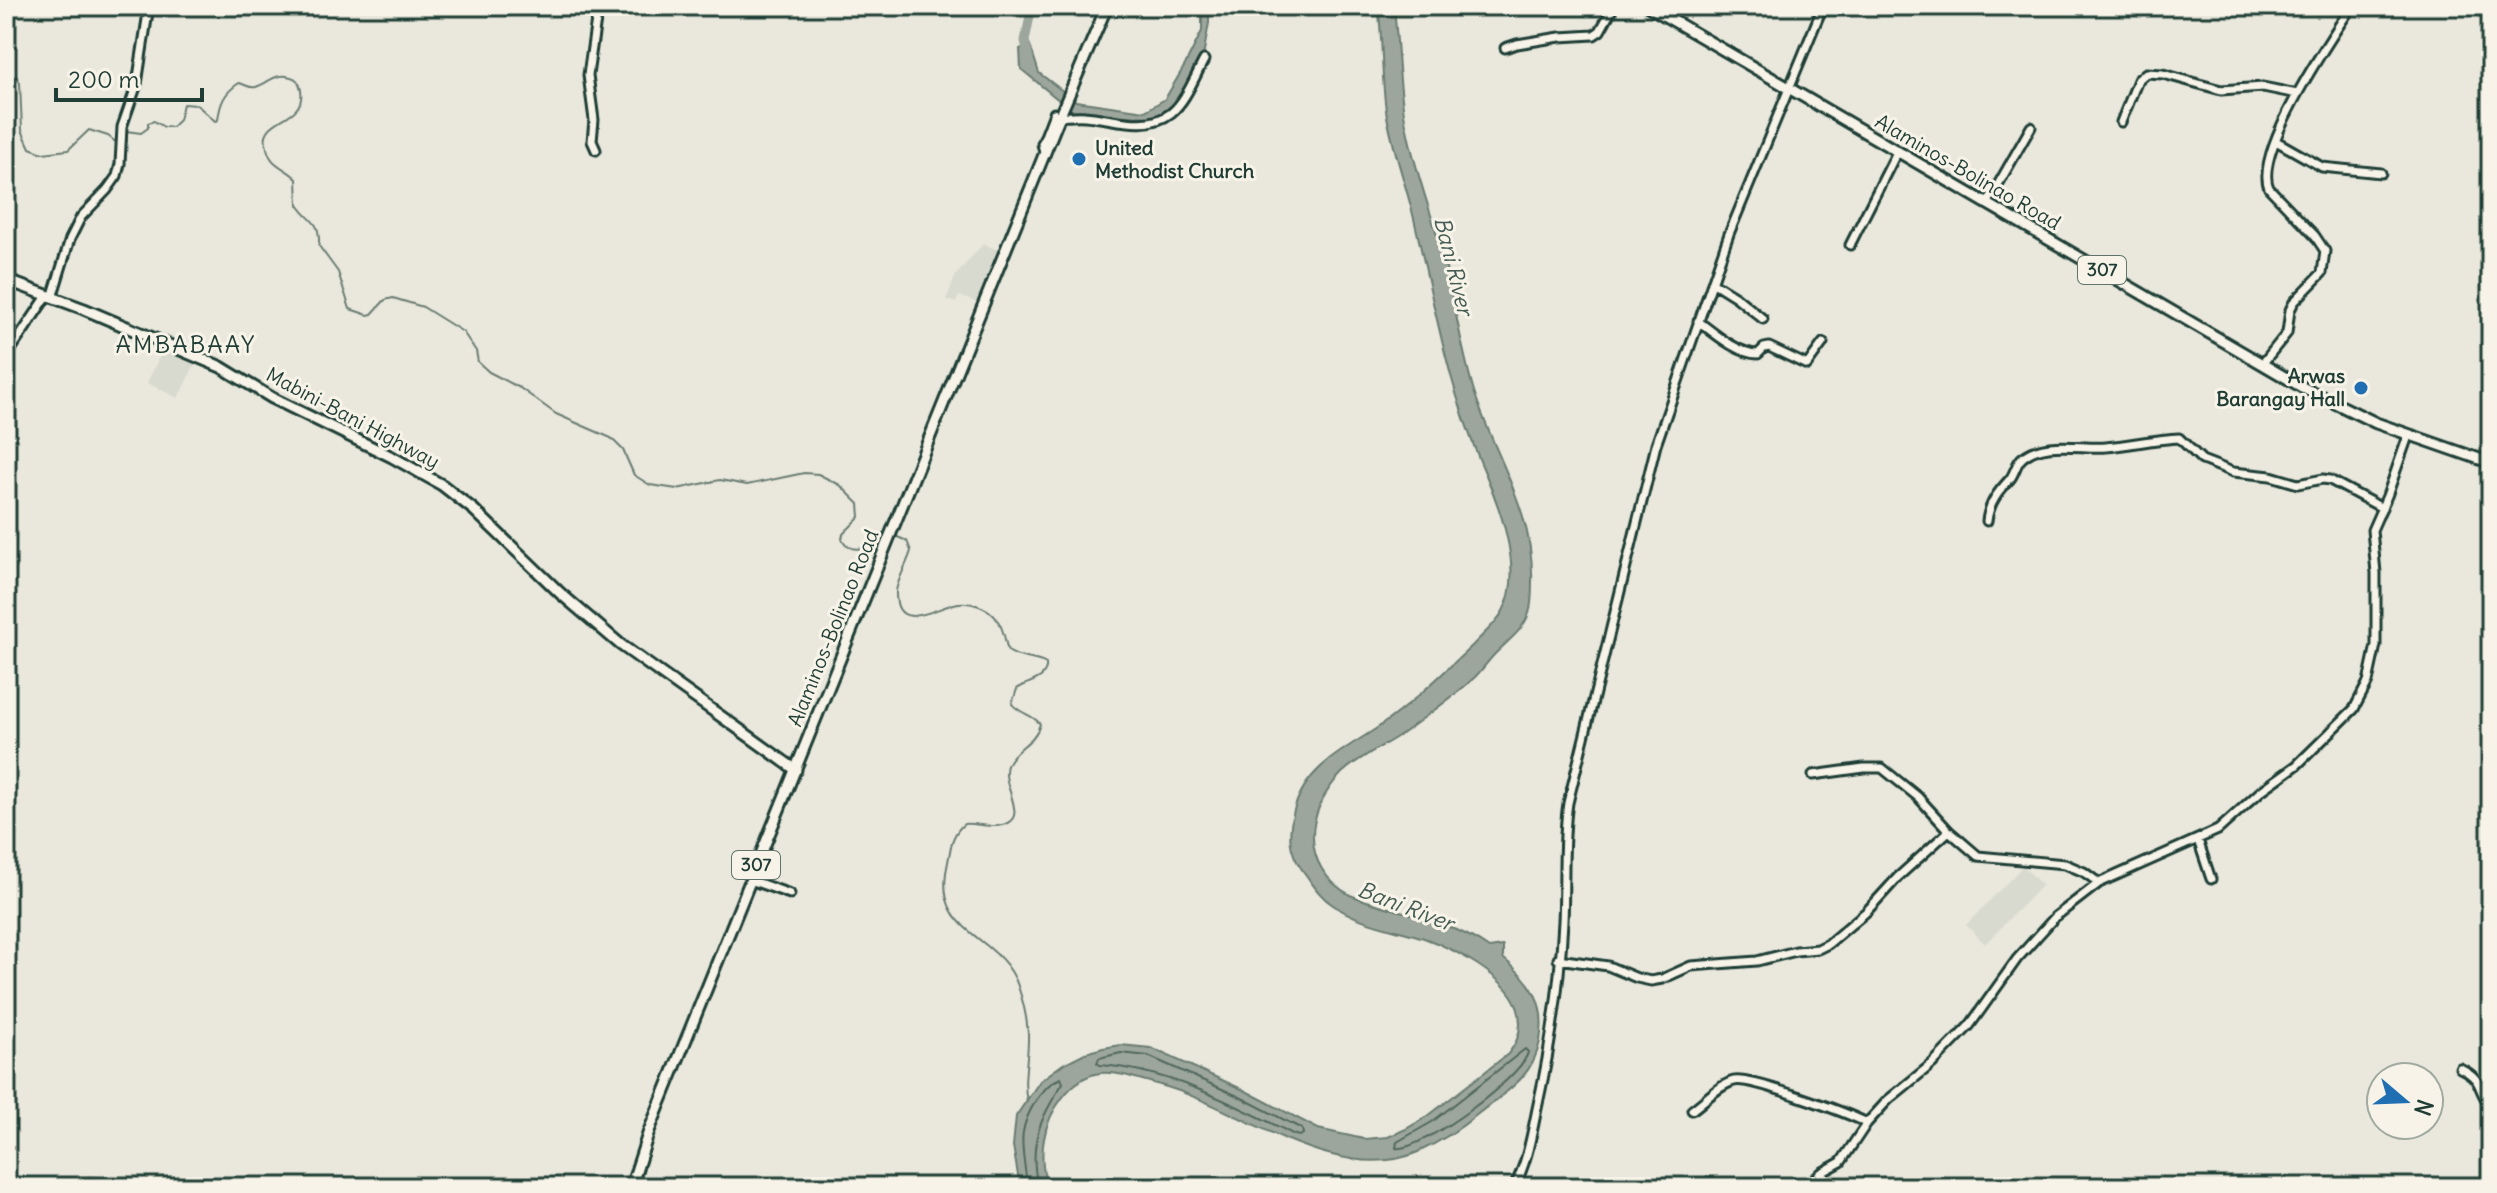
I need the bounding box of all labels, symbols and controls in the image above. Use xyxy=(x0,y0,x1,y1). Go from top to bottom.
scale bar xyxy=(56,52,202,102)
text: 200 m xyxy=(68,64,140,94)
street label: Alaminos-Bolinao Road xyxy=(1871,108,2066,235)
place label: United Methodist Church xyxy=(1095,135,1255,183)
marker: United Methodist Church xyxy=(1070,150,1088,168)
water label: Bani River xyxy=(1428,214,1480,321)
road number: 307 xyxy=(2078,256,2126,284)
district label: AMBABAAY xyxy=(116,329,256,359)
street label: Mabini-Bani Highway xyxy=(262,361,444,474)
place label: Arwas Barangay Hall xyxy=(2216,363,2345,411)
marker: Arwas Barangay Hall xyxy=(2352,379,2370,397)
street label: Alaminos-Bolinao Road xyxy=(782,525,884,730)
road number: 307 xyxy=(732,851,780,879)
water label: Bani River xyxy=(1354,875,1461,938)
north arrow xyxy=(2365,1061,2445,1141)
text: N xyxy=(2408,1096,2440,1119)

